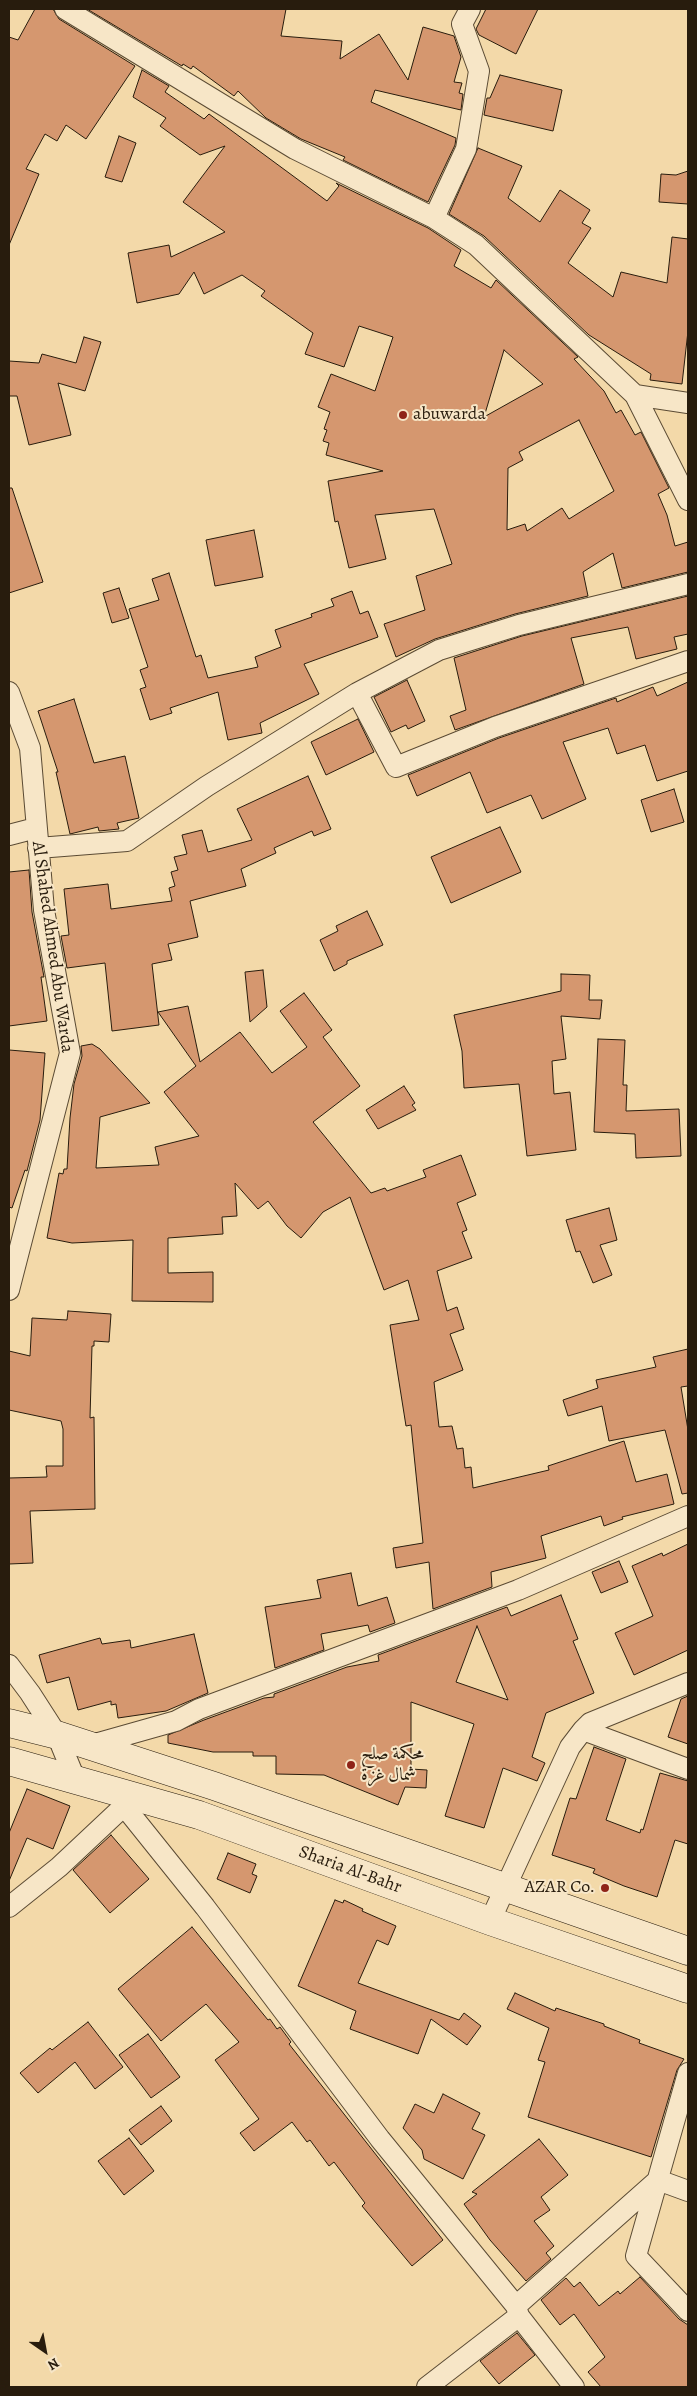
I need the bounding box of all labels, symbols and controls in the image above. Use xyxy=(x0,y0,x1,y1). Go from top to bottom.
place label: abuwarda xyxy=(413,404,486,426)
marker: abuwarda xyxy=(397,409,409,421)
street label: Al Shahed Ahmed Abu Warda xyxy=(26,840,78,1054)
place label: محكمة صلح شمال غزة xyxy=(361,1744,424,1786)
marker: محكمة صلح شمال غزة xyxy=(345,1759,357,1771)
street label: Sharia Al-Bahr xyxy=(296,1841,404,1899)
place label: AZAR Co. xyxy=(525,1877,595,1899)
marker: AZAR Co. xyxy=(599,1882,611,1894)
north arrow xyxy=(20,2326,70,2376)
text: N xyxy=(44,2353,63,2375)

